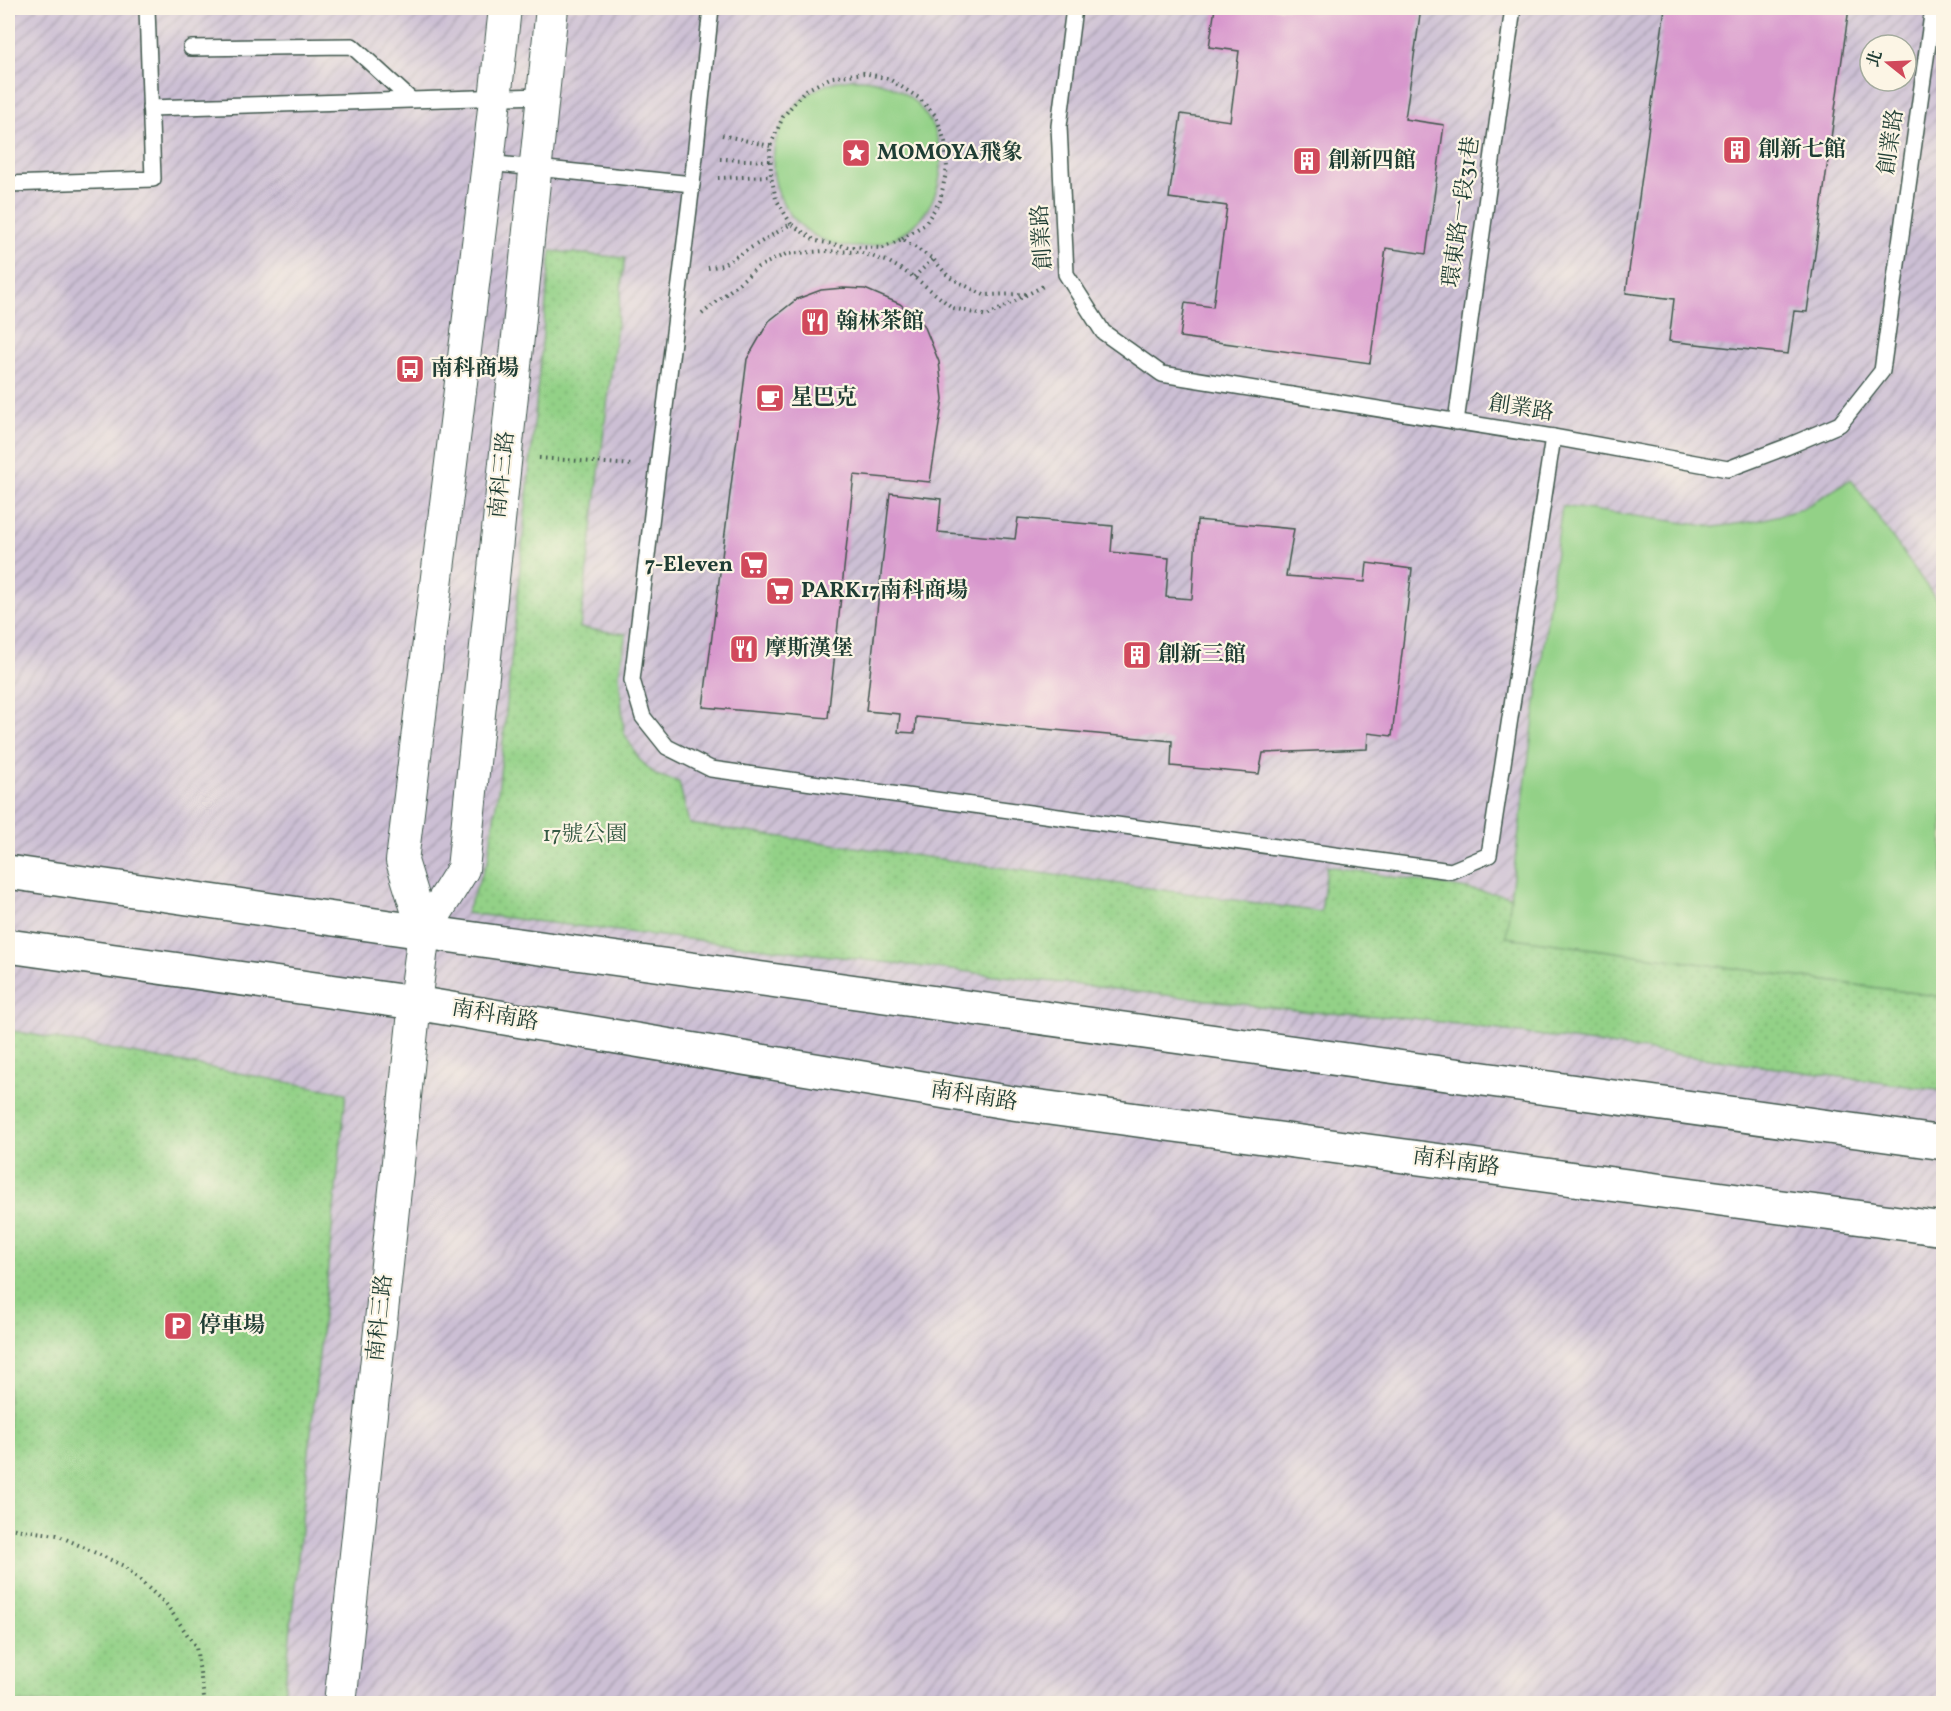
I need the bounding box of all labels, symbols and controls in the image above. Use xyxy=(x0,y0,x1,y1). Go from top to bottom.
north arrow xyxy=(1858,33,1918,93)
text: 北 xyxy=(1863,48,1889,70)
street label: 創業路 xyxy=(1872,107,1912,177)
building icon: 創新七館 xyxy=(1721,134,1753,166)
street label: 環東路一段31巷 xyxy=(1436,135,1488,289)
place label: 創新七館 xyxy=(1758,135,1846,166)
place icon: MOMOYA飛象 xyxy=(840,137,872,169)
place label: MOMOYA飛象 xyxy=(877,138,1023,169)
building icon: 創新四館 xyxy=(1291,145,1323,177)
place label: 創新四館 xyxy=(1328,146,1416,177)
street label: 創業路 xyxy=(1025,203,1061,271)
restaurant icon: 翰林茶館 xyxy=(799,306,831,338)
place label: 翰林茶館 xyxy=(836,307,924,338)
bus stop icon: 南科商場 xyxy=(394,353,426,385)
place label: 南科商場 xyxy=(431,354,519,385)
cafe icon: 星巴克 xyxy=(754,382,786,414)
place label: 星巴克 xyxy=(791,383,857,414)
street label: 創業路 xyxy=(1486,389,1556,429)
street label: 南科三路 xyxy=(483,430,523,520)
supermarket icon: 7-Eleven xyxy=(738,549,770,581)
place label: 7-Eleven xyxy=(645,550,733,581)
supermarket icon: PARK17南科商場 xyxy=(764,575,796,607)
place label: PARK17南科商場 xyxy=(801,576,968,607)
restaurant icon: 摩斯漢堡 xyxy=(728,633,760,665)
place label: 摩斯漢堡 xyxy=(765,634,853,665)
building icon: 創新三館 xyxy=(1121,639,1153,671)
place label: 創新三館 xyxy=(1158,640,1246,671)
park label: 17號公園 xyxy=(542,820,628,851)
street label: 南科南路 xyxy=(449,993,541,1039)
street label: 南科南路 xyxy=(928,1075,1020,1119)
street label: 南科南路 xyxy=(1410,1142,1502,1184)
street label: 南科三路 xyxy=(361,1273,401,1363)
parking icon: 停車場 xyxy=(162,1310,194,1342)
place label: 停車場 xyxy=(199,1311,265,1342)

